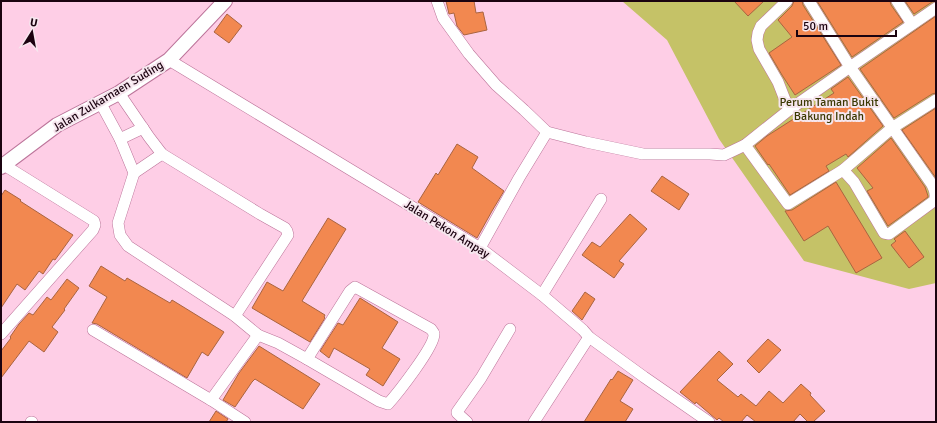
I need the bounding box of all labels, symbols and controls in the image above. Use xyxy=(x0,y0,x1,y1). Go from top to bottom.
north arrow xyxy=(12,12,52,52)
scale bar xyxy=(797,12,896,38)
text: U xyxy=(29,16,39,30)
text: 50 m xyxy=(803,19,828,34)
street label: Jalan Zulkarnaen Suding xyxy=(50,57,166,135)
park label: Perum Taman Bukit Bakung Indah xyxy=(780,95,878,124)
street label: Jalan Pekon Ampay xyxy=(401,197,493,262)

